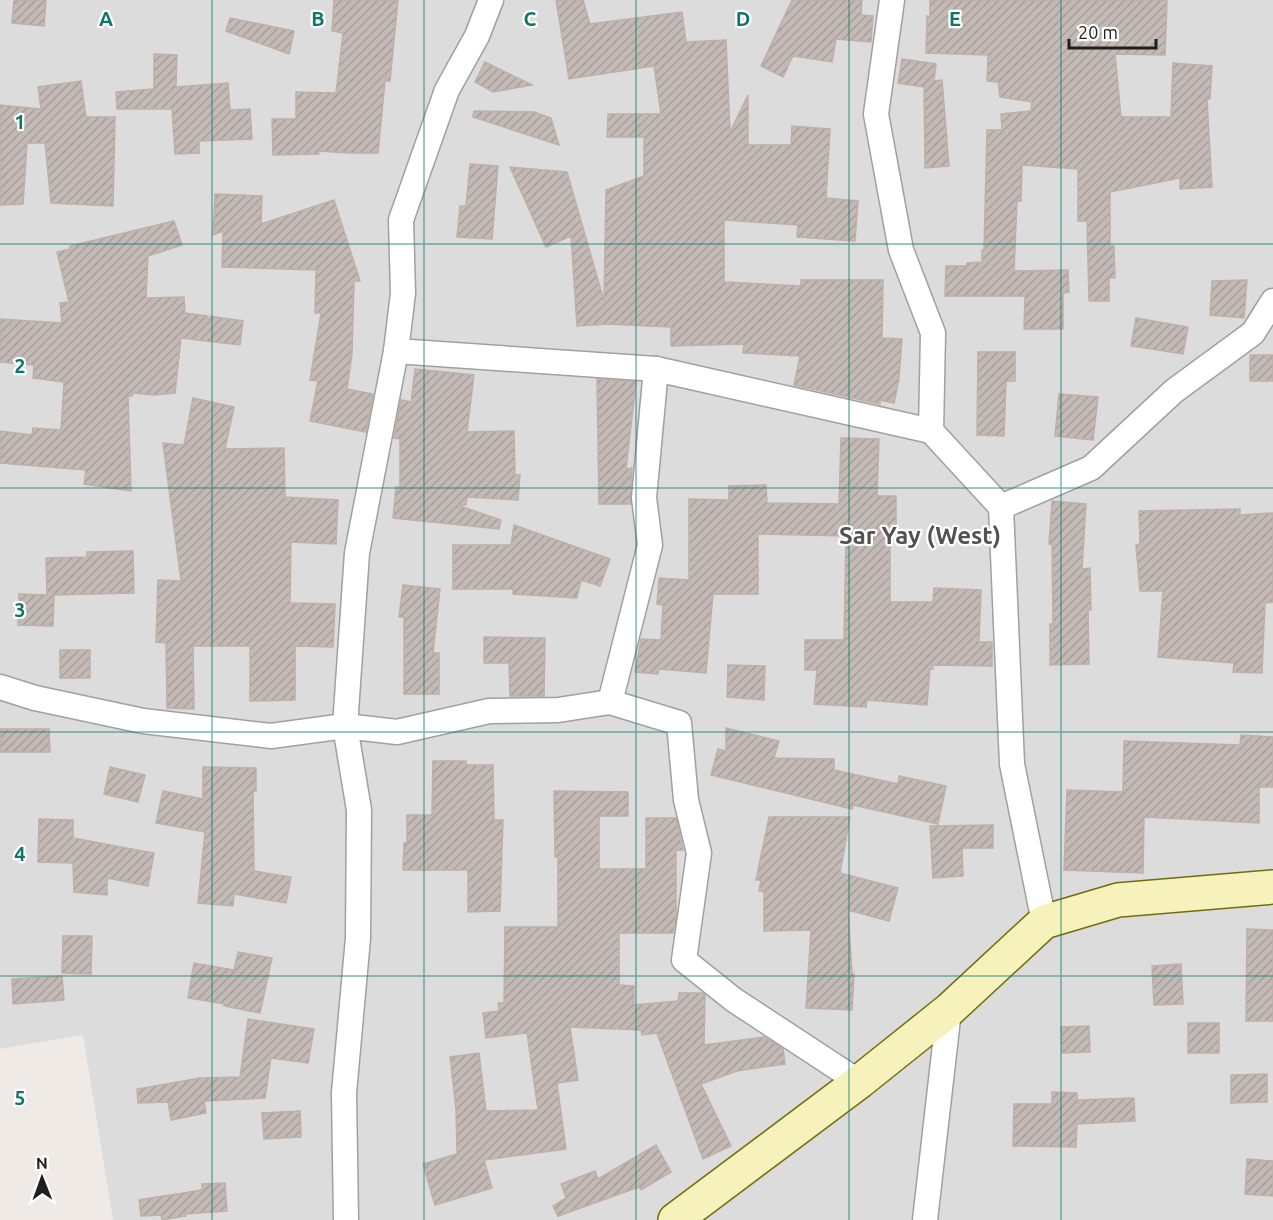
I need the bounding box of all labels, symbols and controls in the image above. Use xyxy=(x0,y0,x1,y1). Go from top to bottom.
text: A xyxy=(99,7,113,30)
text: B xyxy=(311,7,325,30)
text: C xyxy=(524,7,537,30)
text: D xyxy=(736,7,750,30)
text: E xyxy=(949,7,961,30)
scale bar xyxy=(1069,12,1156,50)
text: 20 m xyxy=(1078,22,1118,42)
text: 1 xyxy=(14,110,26,133)
text: 2 xyxy=(14,354,26,377)
district label: Sar Yay (West) xyxy=(839,522,1001,549)
text: 3 xyxy=(14,598,26,621)
text: 4 xyxy=(14,842,26,865)
text: 5 xyxy=(14,1086,26,1109)
north arrow xyxy=(12,1148,72,1208)
text: N xyxy=(36,1154,48,1172)

